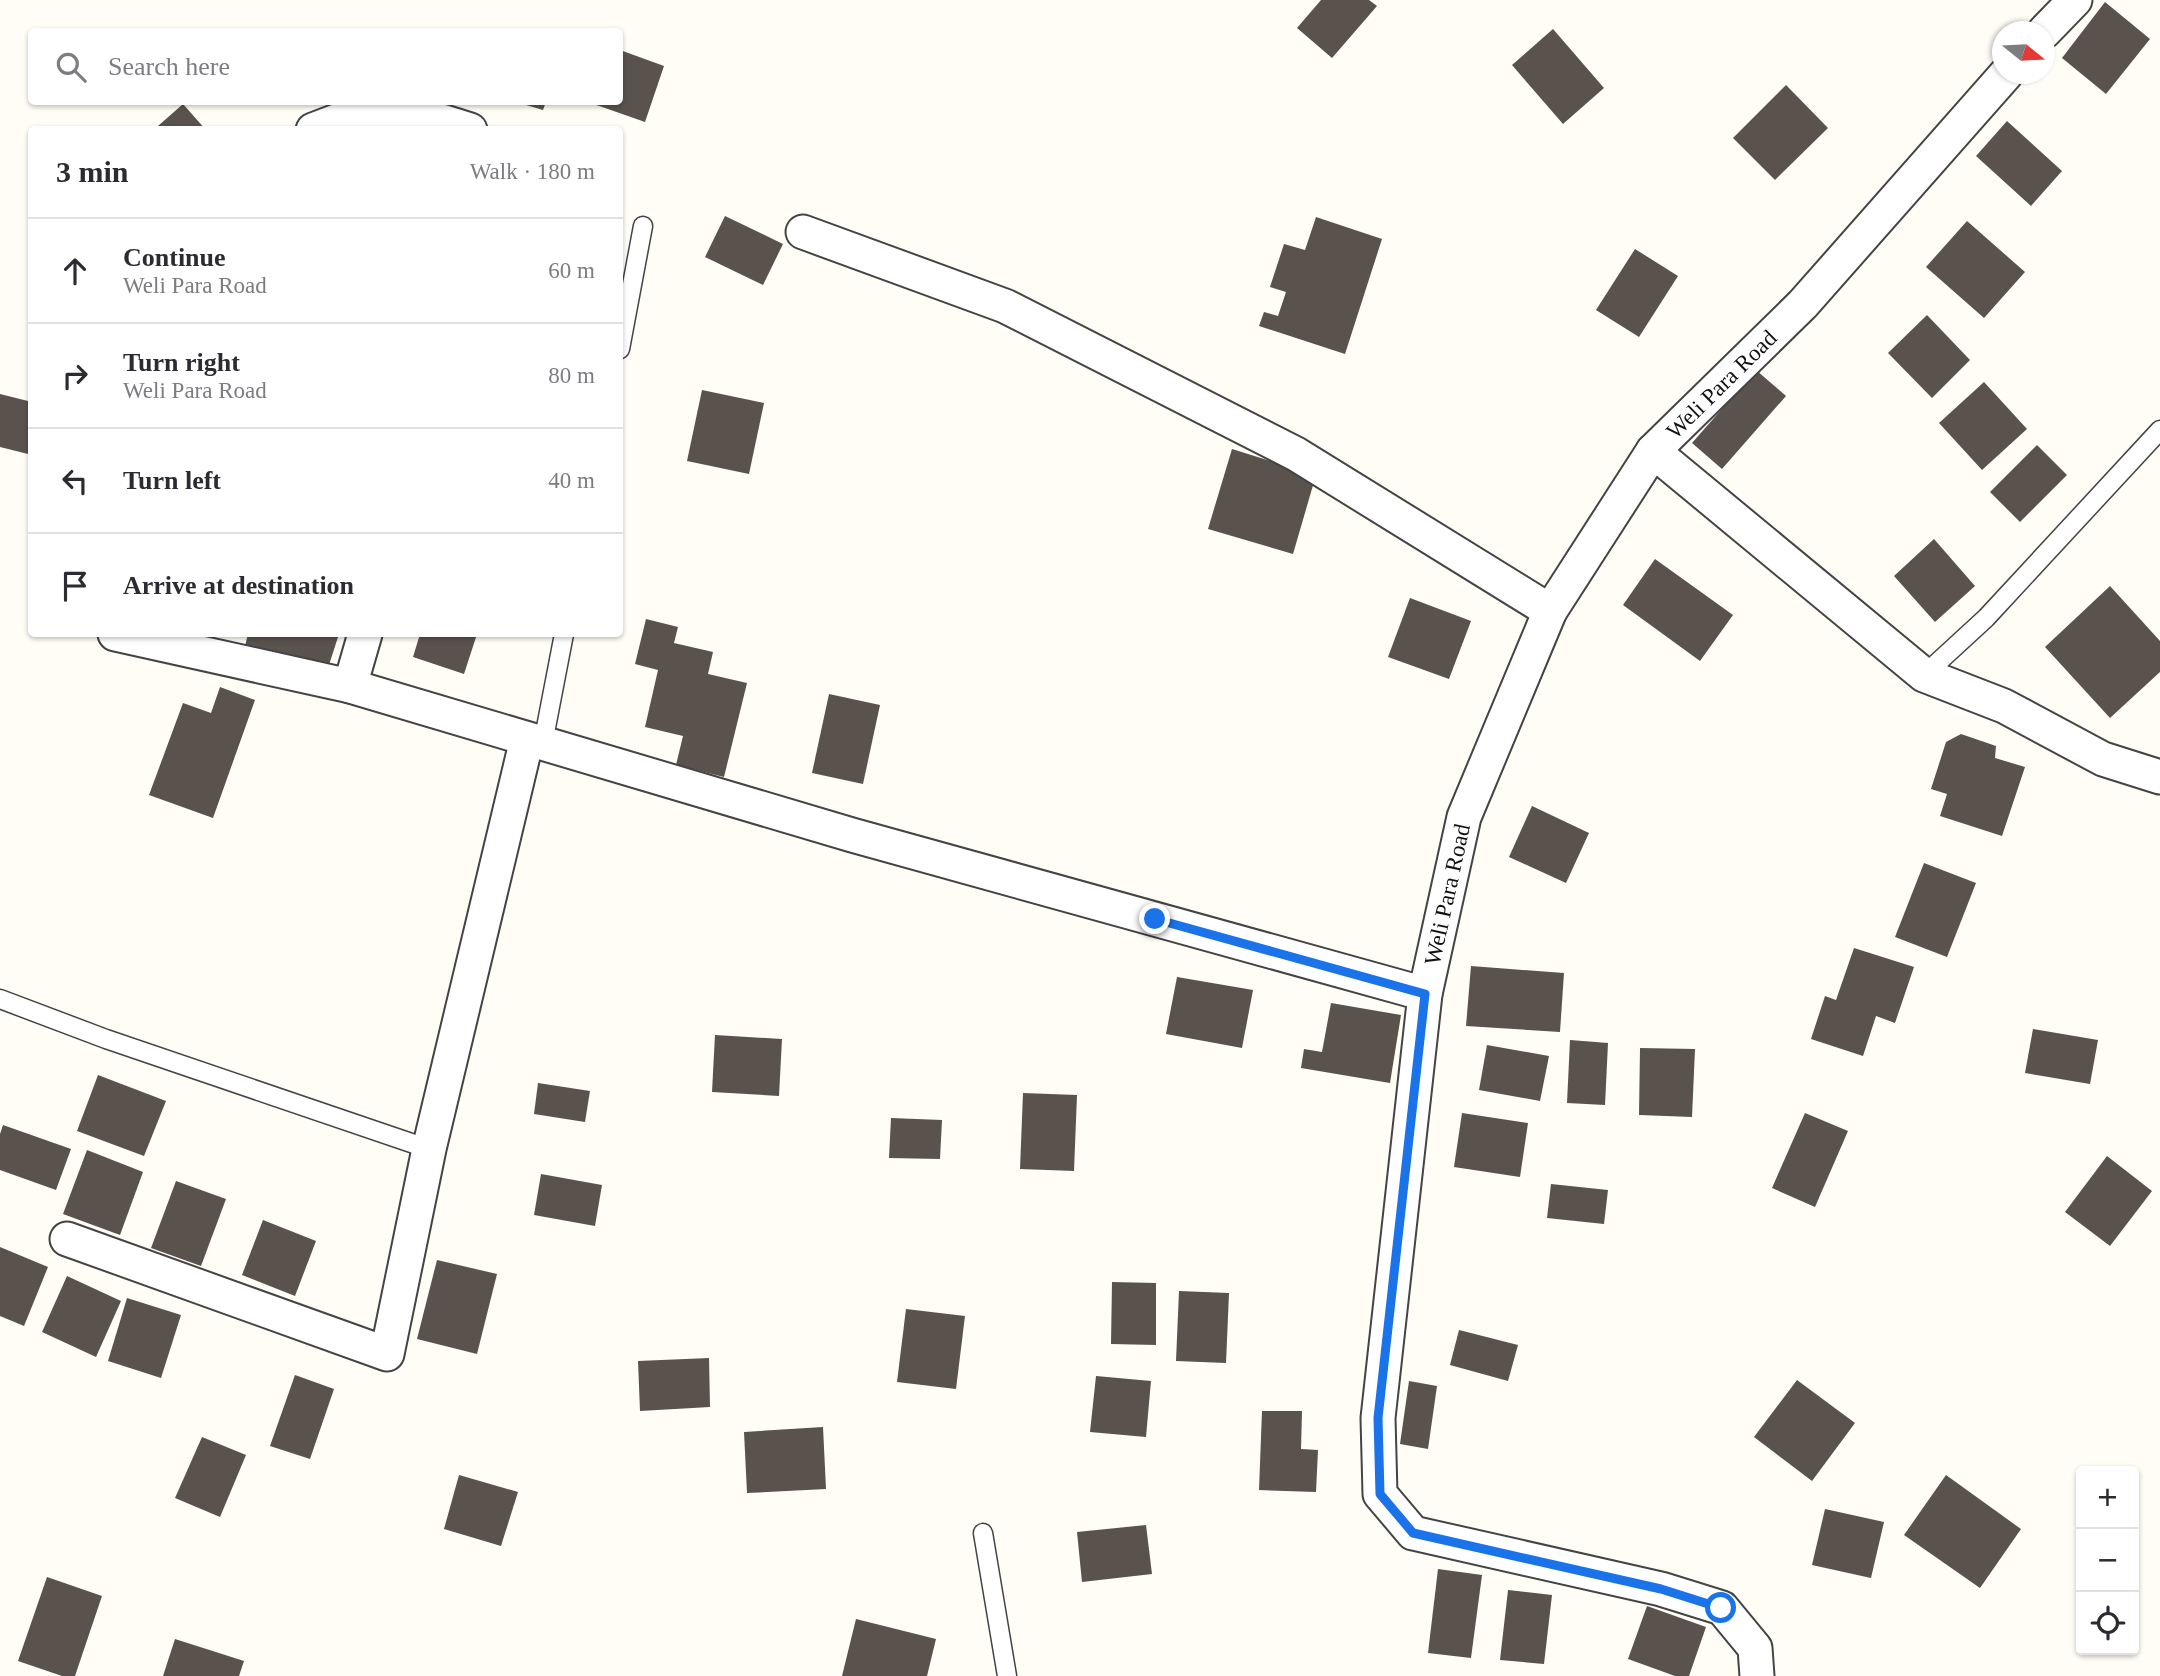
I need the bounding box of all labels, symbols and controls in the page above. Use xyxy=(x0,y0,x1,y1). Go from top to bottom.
north arrow xyxy=(1992,21,2055,84)
search box xyxy=(28,28,623,105)
icon: search xyxy=(52,48,90,86)
text: Search here xyxy=(108,52,230,81)
text: 3 min xyxy=(56,155,129,188)
text: Walk · 180 m xyxy=(470,159,595,184)
text: Continue xyxy=(123,243,226,272)
icon: ahead xyxy=(56,252,94,290)
text: 60 m xyxy=(548,258,595,283)
text: Weli Para Road xyxy=(123,273,267,298)
street label: Weli Para Road xyxy=(1661,325,1782,443)
text: Turn right xyxy=(123,348,240,377)
icon: right xyxy=(56,357,94,395)
text: 80 m xyxy=(548,363,595,388)
text: Weli Para Road xyxy=(123,378,267,403)
icon: left xyxy=(56,462,94,500)
text: Turn left xyxy=(123,466,221,495)
text: 40 m xyxy=(548,468,595,493)
icon: arrive xyxy=(56,567,94,605)
text: Arrive at destination xyxy=(123,571,354,600)
street label: Weli Para Road xyxy=(1419,821,1475,967)
route end xyxy=(1139,903,1170,934)
map controls xyxy=(2076,1466,2139,1655)
button: + xyxy=(2076,1466,2139,1529)
button: − xyxy=(2076,1529,2139,1592)
route start xyxy=(1705,1592,1736,1623)
button: locate xyxy=(2076,1592,2139,1655)

